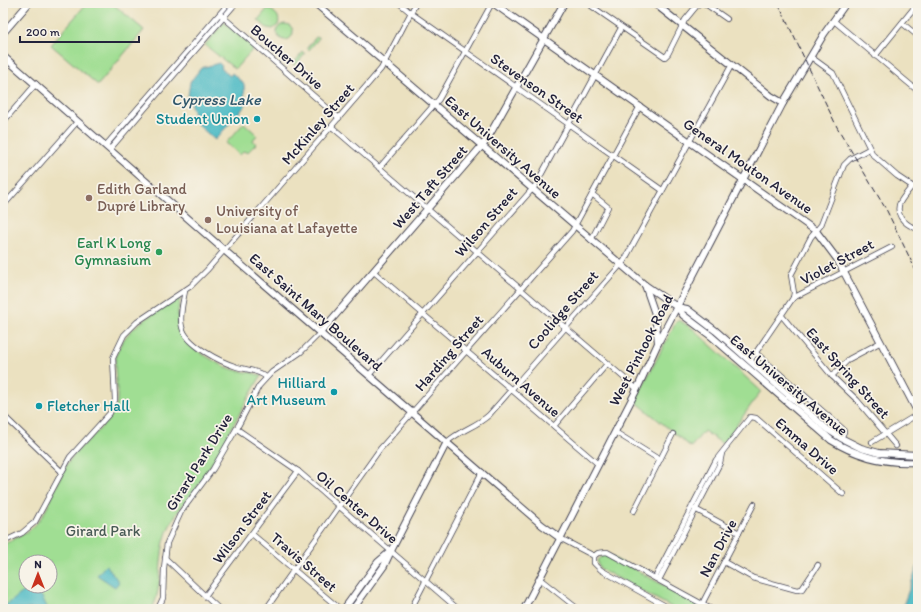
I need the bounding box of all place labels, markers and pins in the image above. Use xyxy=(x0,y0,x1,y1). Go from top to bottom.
place label: Student Union xyxy=(156,110,249,128)
marker: Student Union xyxy=(252,114,262,124)
place label: Edith Garland Dupré Library xyxy=(97,180,188,215)
marker: Edith Garland Dupré Library xyxy=(84,193,94,203)
place label: University of Louisiana at Lafayette xyxy=(216,202,358,237)
marker: University of Louisiana at Lafayette xyxy=(203,215,213,225)
place label: Earl K Long Gymnasium xyxy=(74,234,151,269)
marker: Earl K Long Gymnasium xyxy=(154,247,164,257)
place label: Hilliard Art Museum xyxy=(247,374,327,409)
marker: Hilliard Art Museum xyxy=(329,387,339,397)
place label: Fletcher Hall xyxy=(47,397,130,415)
marker: Fletcher Hall xyxy=(34,401,44,411)

